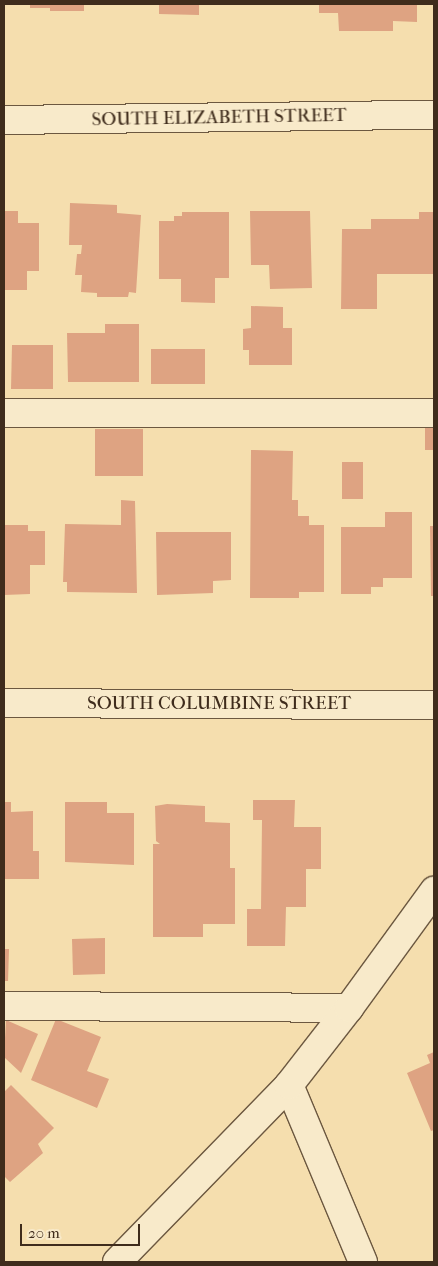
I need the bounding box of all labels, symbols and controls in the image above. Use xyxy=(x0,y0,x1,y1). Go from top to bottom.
street label: SOUTH ELIZABETH STREET xyxy=(91,104,347,132)
street label: SOUTH COLUMBINE STREET xyxy=(87,693,351,715)
scale bar xyxy=(22,1214,142,1246)
text: 20 m xyxy=(28,1224,60,1242)

